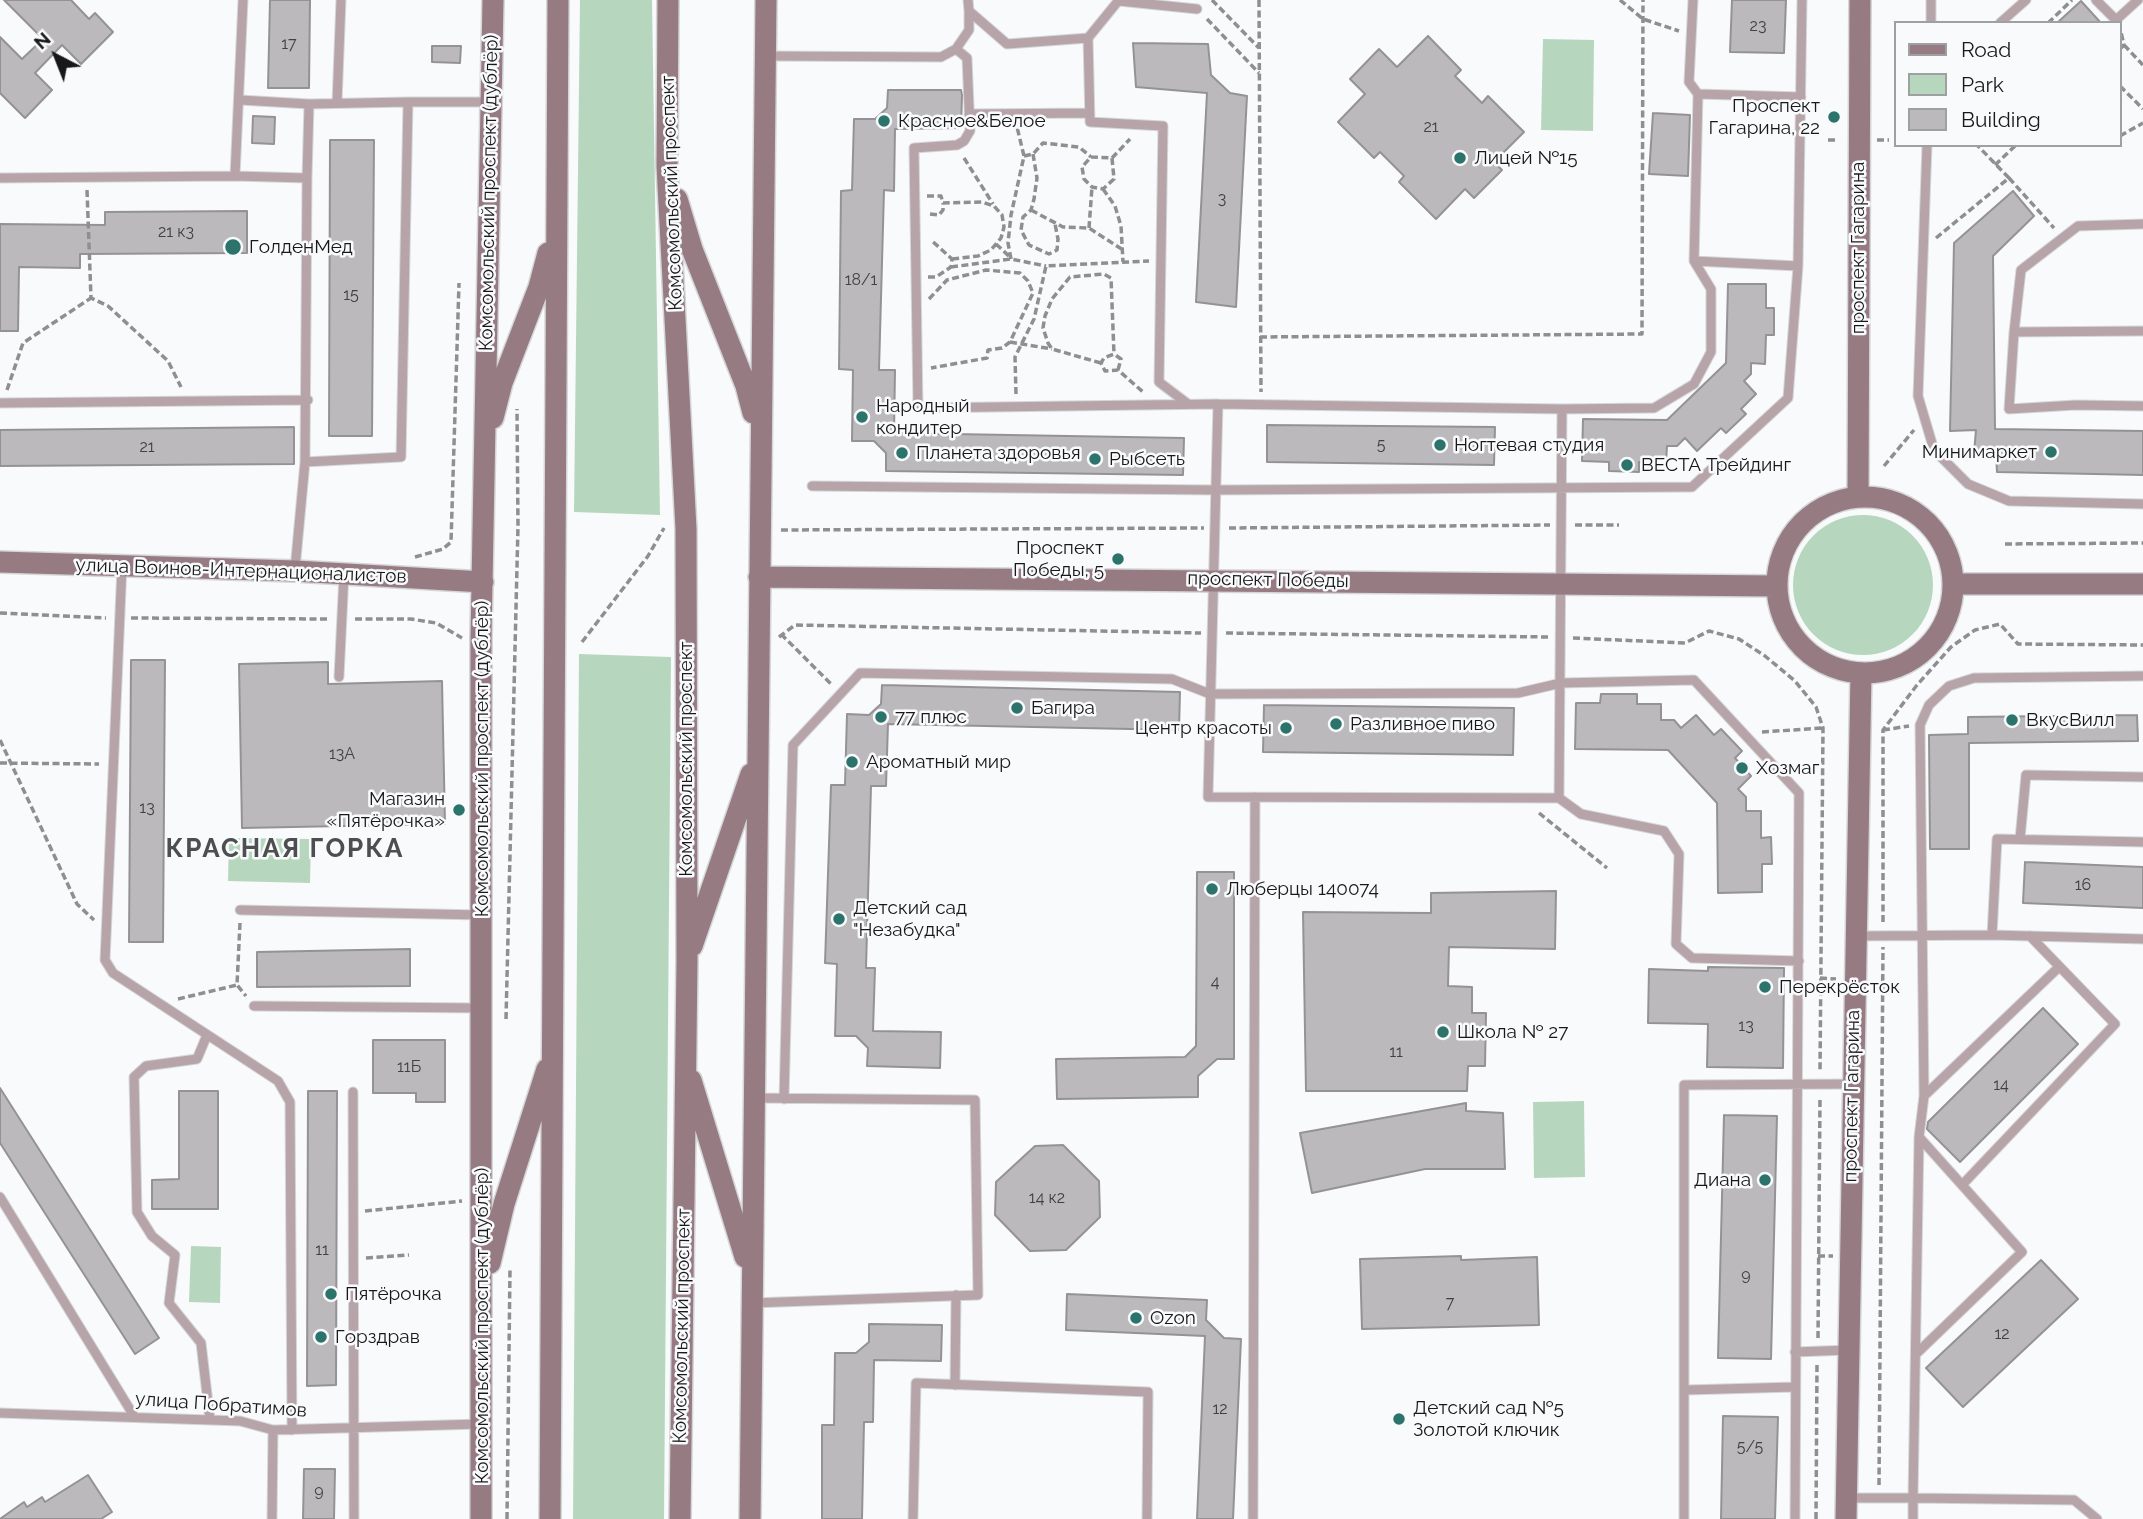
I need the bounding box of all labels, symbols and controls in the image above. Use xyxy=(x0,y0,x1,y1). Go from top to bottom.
house number: 23 xyxy=(1750,16,1766,36)
north arrow xyxy=(21,21,91,91)
legend xyxy=(1895,21,2122,147)
text: N xyxy=(29,27,55,53)
house number: 17 xyxy=(281,34,297,54)
street label: Комсомольский проспект (дублёр) xyxy=(475,35,503,351)
text: Road xyxy=(1961,37,2011,62)
text: Park xyxy=(1961,72,2004,97)
street label: Комсомольский проспект xyxy=(657,75,687,311)
place label: Проспект Гагарина, 22 xyxy=(1708,95,1820,139)
text: Building xyxy=(1961,107,2041,132)
marker: Проспект Гагарина, 22 xyxy=(1826,109,1842,125)
place label: Красное&Белое xyxy=(898,110,1046,132)
marker: Красное&Белое xyxy=(876,113,892,129)
house number: 21 xyxy=(1423,117,1439,137)
place label: Лицей №15 xyxy=(1474,147,1578,169)
marker: Лицей №15 xyxy=(1452,150,1468,166)
street label: проспект Гагарина xyxy=(1847,162,1869,334)
house number: 3 xyxy=(1218,189,1226,209)
house number: 21 к3 xyxy=(158,222,194,242)
place label: ГолденМед xyxy=(249,236,353,258)
marker: ГолденМед xyxy=(223,237,243,257)
house number: 18/1 xyxy=(845,270,877,290)
house number: 15 xyxy=(343,285,359,305)
place label: Народный кондитер xyxy=(876,395,970,439)
marker: Народный кондитер xyxy=(854,409,870,425)
place label: Ногтевая студия xyxy=(1454,434,1604,456)
house number: 5 xyxy=(1377,435,1385,455)
house number: 21 xyxy=(139,437,155,457)
marker: Ногтевая студия xyxy=(1432,437,1448,453)
place label: Минимаркет xyxy=(1922,441,2037,463)
place label: Планета здоровья xyxy=(916,442,1081,464)
marker: Минимаркет xyxy=(2043,444,2059,460)
marker: Планета здоровья xyxy=(894,445,910,461)
place label: Рыбсеть xyxy=(1109,448,1185,470)
marker: Рыбсеть xyxy=(1087,451,1103,467)
place label: ВЕСТА Трейдинг xyxy=(1641,454,1791,476)
marker: ВЕСТА Трейдинг xyxy=(1619,457,1635,473)
place label: Проспект Победы, 5 xyxy=(1013,537,1104,581)
marker: Проспект Победы, 5 xyxy=(1110,551,1126,567)
street label: улица Воинов-Интернационалистов xyxy=(75,554,407,588)
street label: проспект Победы xyxy=(1187,567,1349,593)
street label: Комсомольский проспект (дублёр) xyxy=(471,601,493,917)
street label: Комсомольский проспект xyxy=(675,641,697,877)
place label: Багира xyxy=(1031,697,1095,719)
marker: Багира xyxy=(1009,700,1025,716)
place label: 77 плюс xyxy=(895,706,967,728)
marker: 77 плюс xyxy=(873,709,889,725)
place label: ВкусВилл xyxy=(2026,709,2114,731)
marker: ВкусВилл xyxy=(2004,712,2020,728)
place label: Разливное пиво xyxy=(1350,713,1495,735)
marker: Разливное пиво xyxy=(1328,716,1344,732)
place label: Центр красоты xyxy=(1135,717,1272,739)
marker: Центр красоты xyxy=(1278,720,1294,736)
house number: 13А xyxy=(329,744,355,764)
place label: Ароматный мир xyxy=(866,751,1011,773)
marker: Ароматный мир xyxy=(844,754,860,770)
place label: Хозмаг xyxy=(1756,757,1819,779)
marker: Хозмаг xyxy=(1734,760,1750,776)
place label: Магазин «Пятёрочка» xyxy=(327,788,445,832)
house number: 13 xyxy=(139,798,155,818)
marker: Магазин «Пятёрочка» xyxy=(451,802,467,818)
district label: КРАСНАЯ ГОРКА xyxy=(167,833,403,865)
house number: 16 xyxy=(2075,875,2091,895)
place label: Люберцы 140074 xyxy=(1226,878,1379,900)
marker: Люберцы 140074 xyxy=(1204,881,1220,897)
place label: Детский сад "Незабудка" xyxy=(853,897,967,941)
marker: Детский сад "Незабудка" xyxy=(831,911,847,927)
house number: 4 xyxy=(1211,972,1219,992)
place label: Перекрёсток xyxy=(1779,976,1900,998)
marker: Перекрёсток xyxy=(1757,979,1773,995)
street label: проспект Гагарина xyxy=(1839,1009,1865,1183)
house number: 13 xyxy=(1738,1016,1754,1036)
place label: Школа № 27 xyxy=(1457,1021,1568,1043)
marker: Школа № 27 xyxy=(1435,1024,1451,1040)
house number: 11 xyxy=(1389,1042,1403,1062)
house number: 11Б xyxy=(397,1057,421,1077)
house number: 14 xyxy=(1993,1075,2009,1095)
street label: Комсомольский проспект (дублёр) xyxy=(471,1168,493,1484)
place label: Диана xyxy=(1694,1169,1751,1191)
marker: Диана xyxy=(1757,1172,1773,1188)
house number: 14 к2 xyxy=(1029,1188,1065,1208)
street label: Комсомольский проспект xyxy=(669,1208,695,1444)
house number: 11 xyxy=(315,1240,329,1260)
house number: 9 xyxy=(1741,1265,1751,1285)
place label: Пятёрочка xyxy=(345,1283,442,1305)
marker: Пятёрочка xyxy=(323,1286,339,1302)
house number: 7 xyxy=(1446,1293,1454,1313)
place label: Ozon xyxy=(1150,1307,1196,1329)
marker: Ozon xyxy=(1128,1310,1144,1326)
house number: 12 xyxy=(1994,1324,2010,1344)
place label: Горздрав xyxy=(335,1326,420,1348)
marker: Горздрав xyxy=(313,1329,329,1345)
street label: улица Побратимов xyxy=(134,1388,308,1422)
place label: Детский сад №5 Золотой ключик xyxy=(1413,1397,1564,1441)
house number: 12 xyxy=(1212,1399,1228,1419)
marker: Детский сад №5 Золотой ключик xyxy=(1391,1411,1407,1427)
house number: 5/5 xyxy=(1737,1437,1763,1457)
house number: 9 xyxy=(314,1481,324,1501)

